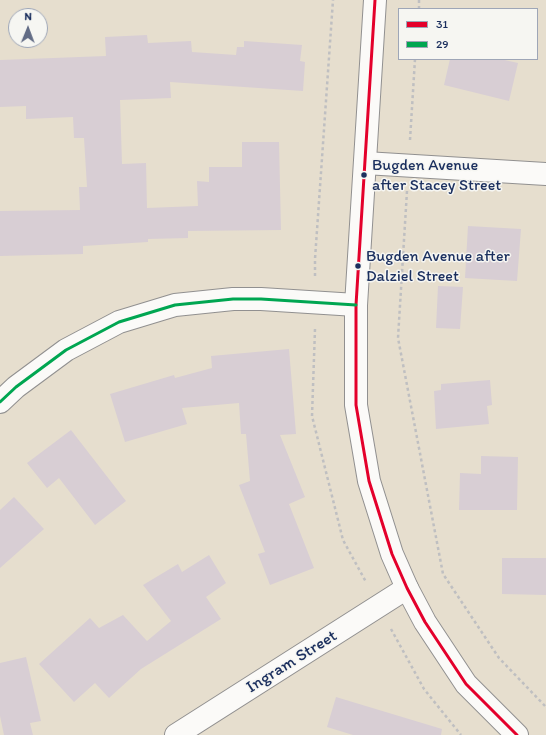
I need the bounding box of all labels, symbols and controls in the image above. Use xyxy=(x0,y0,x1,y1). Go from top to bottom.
north arrow xyxy=(8,8,48,48)
legend xyxy=(398,8,538,60)
text: N xyxy=(24,10,32,23)
text: 31 xyxy=(436,17,448,31)
text: 29 xyxy=(436,37,449,51)
place label: Bugden Avenue after Stacey Street xyxy=(372,156,501,194)
marker: Bugden Avenue after Stacey Street xyxy=(359,170,369,180)
place label: Bugden Avenue after Dalziel Street xyxy=(366,247,510,285)
marker: Bugden Avenue after Dalziel Street xyxy=(353,261,363,271)
street label: Ingram Street xyxy=(243,626,341,698)

